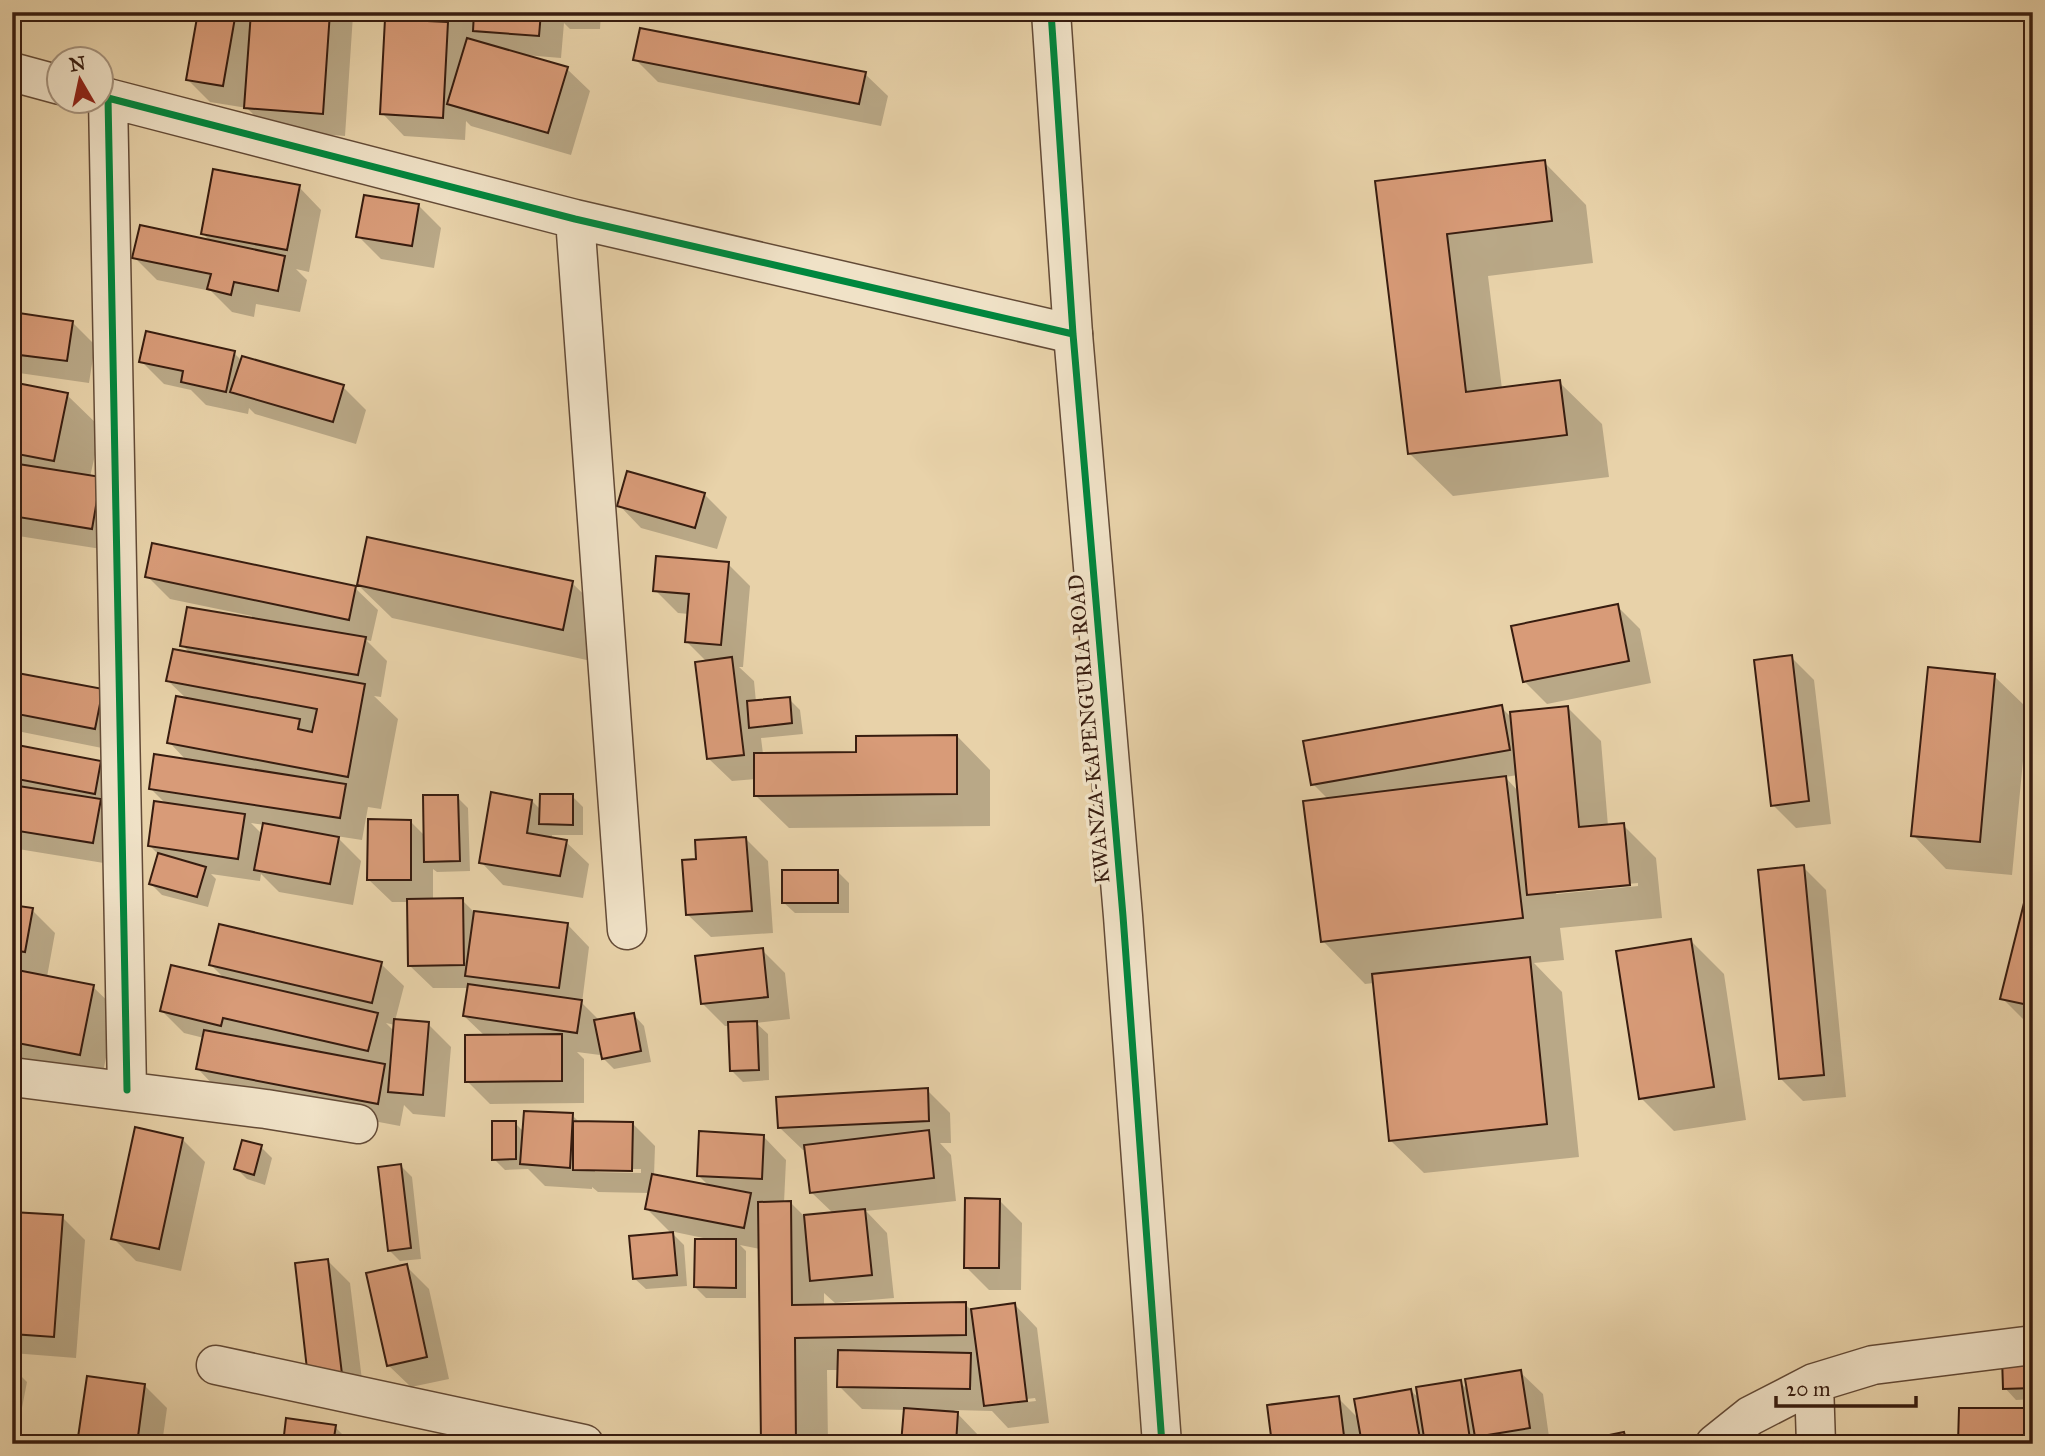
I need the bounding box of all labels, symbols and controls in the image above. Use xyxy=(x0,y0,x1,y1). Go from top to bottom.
north arrow xyxy=(46,46,116,116)
text: N xyxy=(68,51,87,76)
street label: KWANZA-KAPENGURIA ROAD xyxy=(1063,573,1115,885)
scale bar xyxy=(1776,1365,1916,1409)
text: 20 m xyxy=(1786,1376,1831,1402)

